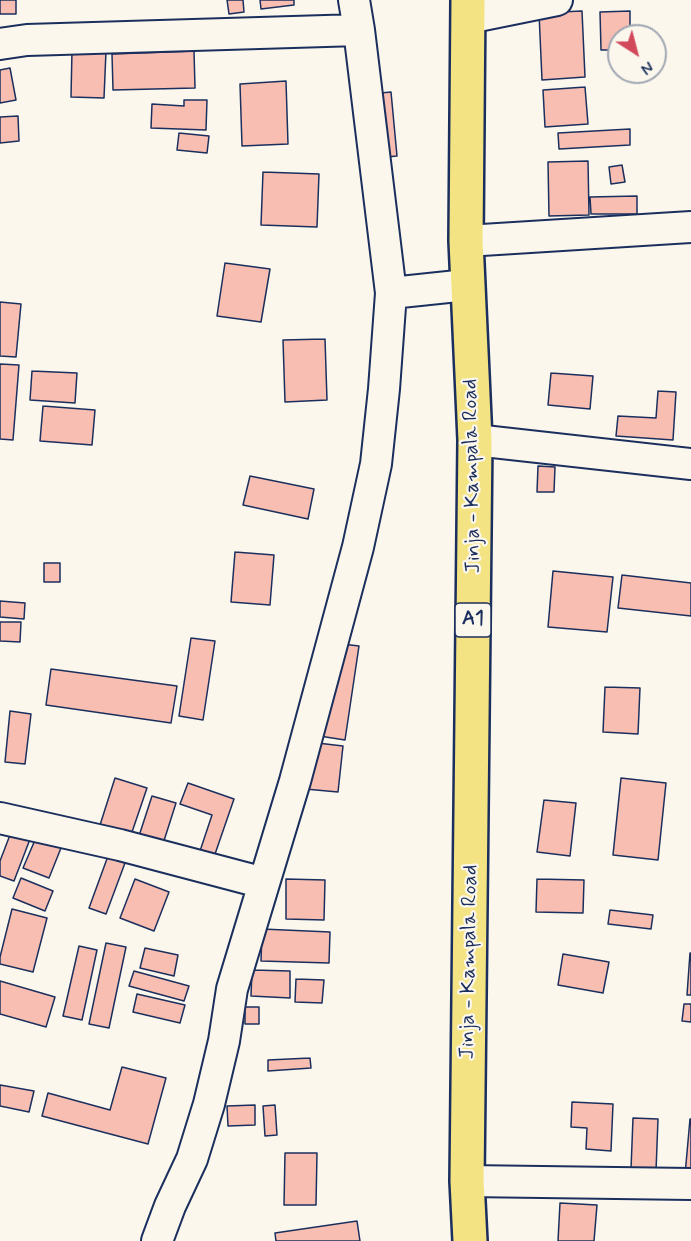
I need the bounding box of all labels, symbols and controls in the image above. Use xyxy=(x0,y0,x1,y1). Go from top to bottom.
north arrow xyxy=(607,24,667,84)
text: N xyxy=(636,56,657,79)
street label: Jinja - Kampala Road xyxy=(459,379,487,573)
road number: A1 xyxy=(455,603,491,637)
street label: Jinja - Kampala Road xyxy=(456,865,484,1059)

